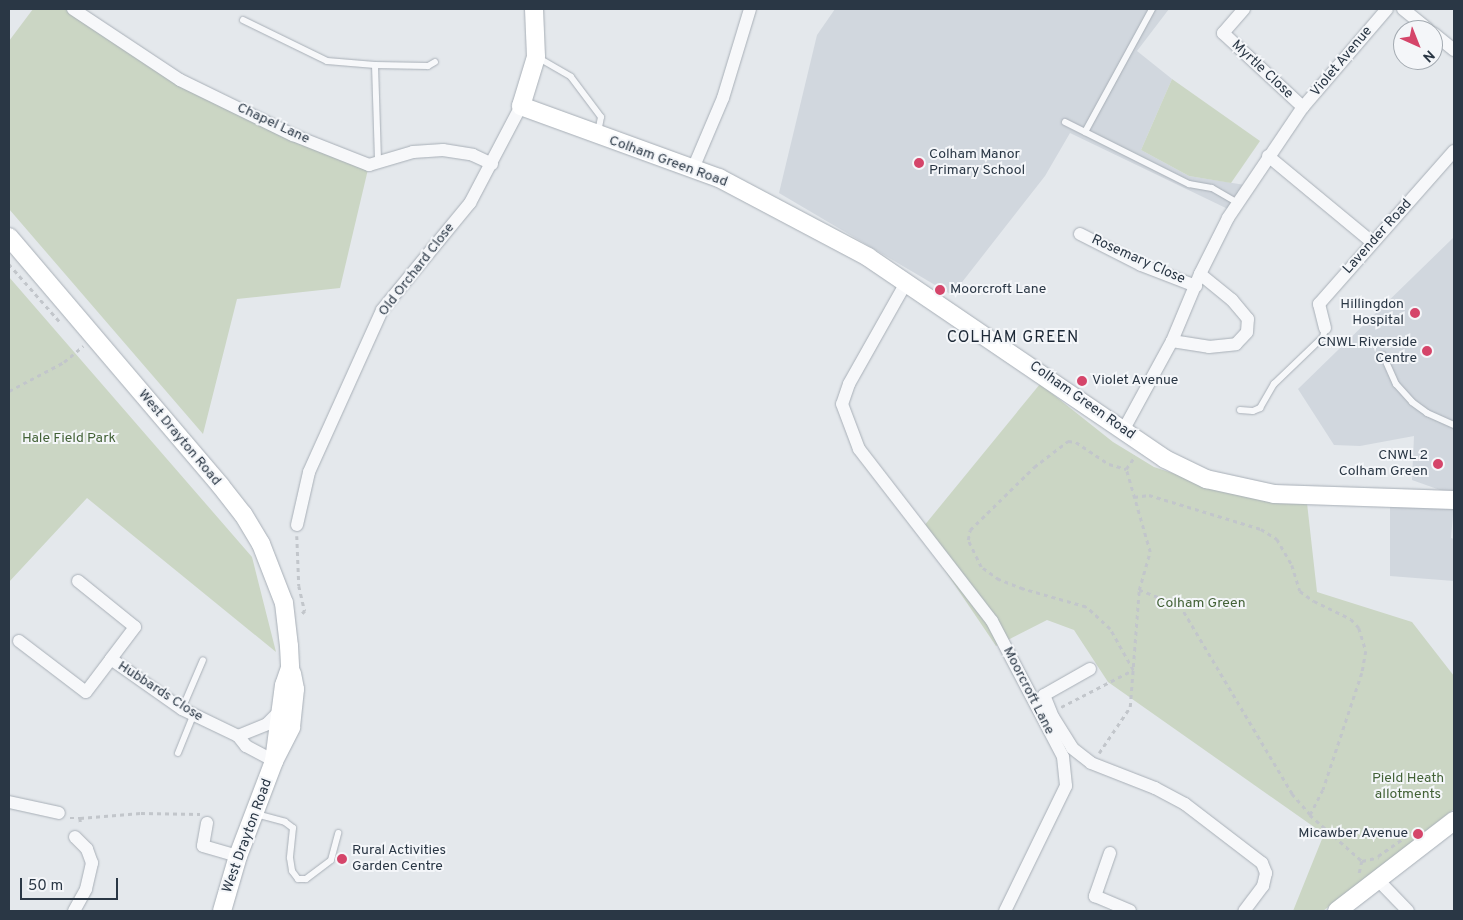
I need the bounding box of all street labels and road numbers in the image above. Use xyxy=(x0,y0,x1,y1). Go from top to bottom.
street label: Violet Avenue xyxy=(1308,23,1376,101)
street label: Myrtle Close xyxy=(1228,37,1296,103)
street label: Chapel Lane xyxy=(234,100,312,148)
street label: Colham Green Road xyxy=(606,133,730,191)
street label: Lavender Road xyxy=(1340,196,1416,278)
street label: Old Orchard Close xyxy=(375,220,459,320)
street label: Rosemary Close xyxy=(1089,232,1187,288)
street label: Colham Green Road xyxy=(1026,358,1138,444)
street label: West Drayton Road xyxy=(134,387,224,489)
street label: Moorcroft Lane xyxy=(999,644,1057,738)
street label: Hubbards Close xyxy=(114,658,206,726)
street label: West Drayton Road xyxy=(220,777,276,895)

